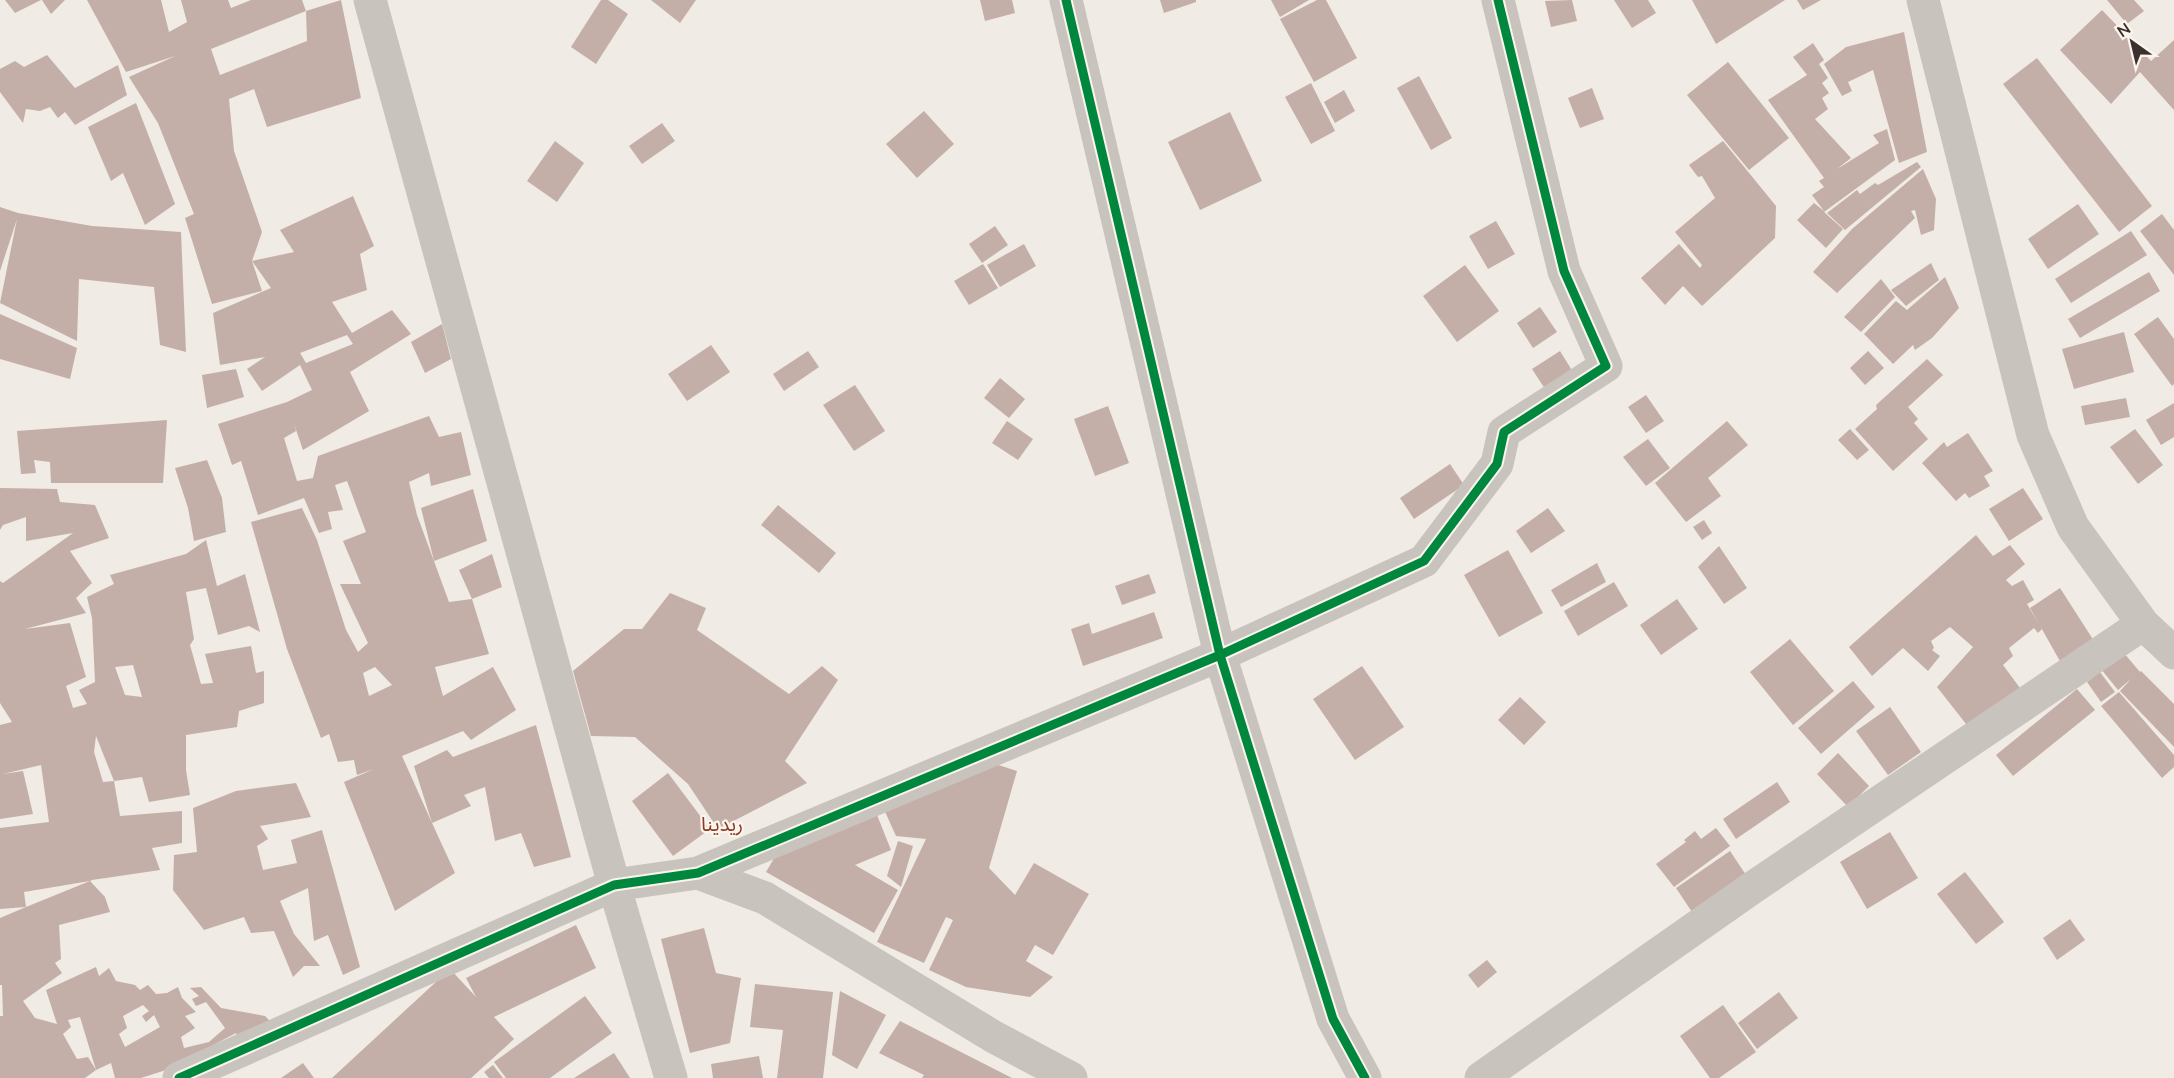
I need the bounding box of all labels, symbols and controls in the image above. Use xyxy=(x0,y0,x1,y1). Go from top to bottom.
north arrow xyxy=(2102,12,2162,72)
text: N xyxy=(2113,18,2135,43)
district label: ريدينا xyxy=(701,811,743,838)

